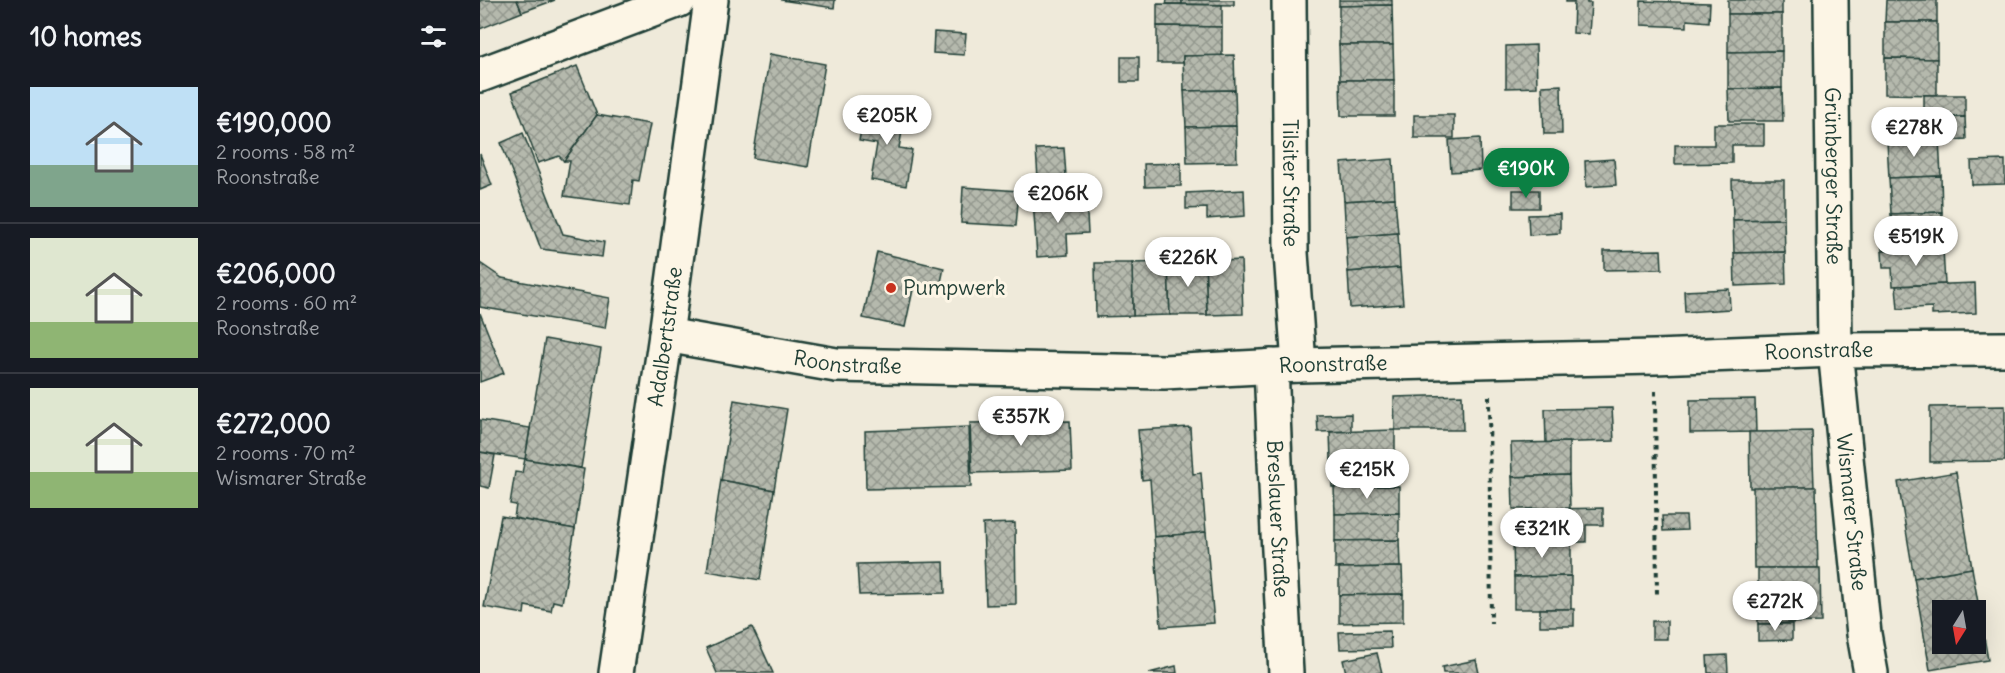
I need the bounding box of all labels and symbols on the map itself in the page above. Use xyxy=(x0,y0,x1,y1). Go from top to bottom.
street label: Grünberger Straße xyxy=(1819,87,1848,265)
pin: €205K xyxy=(845,95,929,146)
pin: €278K xyxy=(1872,107,1956,158)
street label: Tilsiter Straße xyxy=(1277,119,1305,247)
pin: €190K xyxy=(1484,148,1568,199)
pin: €206K xyxy=(1016,173,1100,224)
pin: €519K xyxy=(1874,216,1958,267)
pin: €226K xyxy=(1146,237,1230,288)
street label: Adalbertstraße xyxy=(642,265,688,408)
place label: Pumpwerk xyxy=(903,274,1005,301)
marker: Pumpwerk xyxy=(884,281,898,295)
street label: Roonstraße xyxy=(1764,336,1873,366)
street label: Roonstraße xyxy=(791,344,902,379)
street label: Roonstraße xyxy=(1278,349,1388,379)
pin: €357K xyxy=(979,396,1063,447)
street label: Wismarer Straße xyxy=(1831,432,1874,592)
street label: Breslauer Straße xyxy=(1261,439,1296,598)
pin: €215K xyxy=(1325,449,1409,500)
pin: €321K xyxy=(1500,508,1584,559)
pin: €272K xyxy=(1733,581,1817,632)
north arrow xyxy=(1932,600,1986,654)

